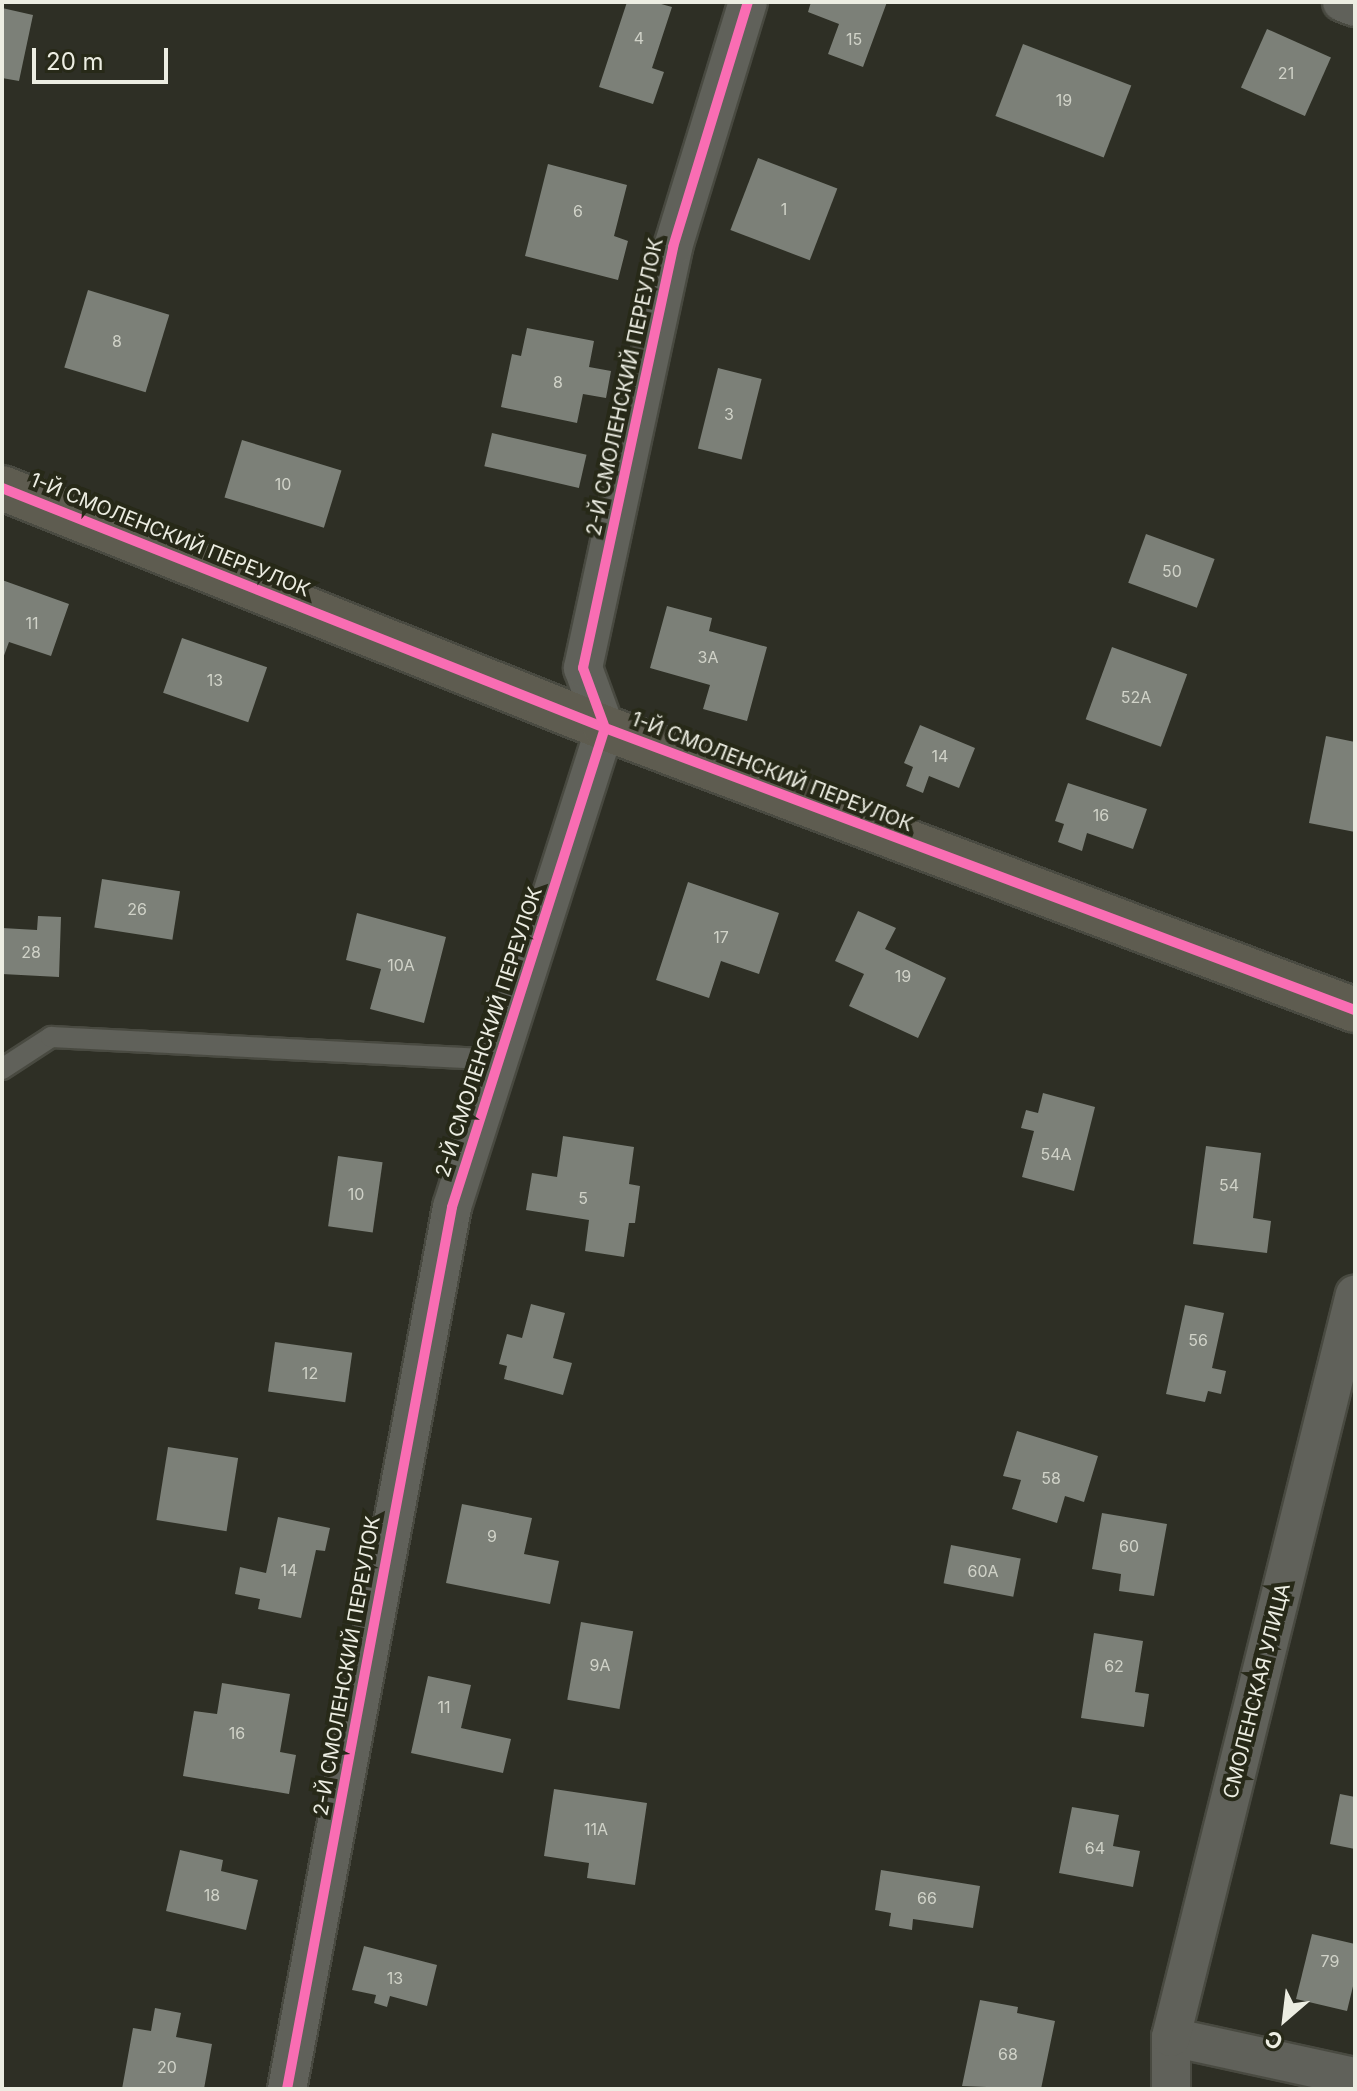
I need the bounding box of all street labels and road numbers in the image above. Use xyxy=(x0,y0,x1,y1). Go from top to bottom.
street label: 2-Й СМОЛЕНСКИЙ ПЕРЕУЛОК xyxy=(582,236,668,538)
street label: 1-Й СМОЛЕНСКИЙ ПЕРЕУЛОК xyxy=(27,468,313,602)
street label: 1-Й СМОЛЕНСКИЙ ПЕРЕУЛОК xyxy=(628,707,916,837)
street label: 2-Й СМОЛЕНСКИЙ ПЕРЕУЛОК xyxy=(431,884,547,1180)
street label: 2-Й СМОЛЕНСКИЙ ПЕРЕУЛОК xyxy=(309,1514,385,1818)
street label: СМОЛЕНСКАЯ УЛИЦА xyxy=(1219,1581,1295,1801)

